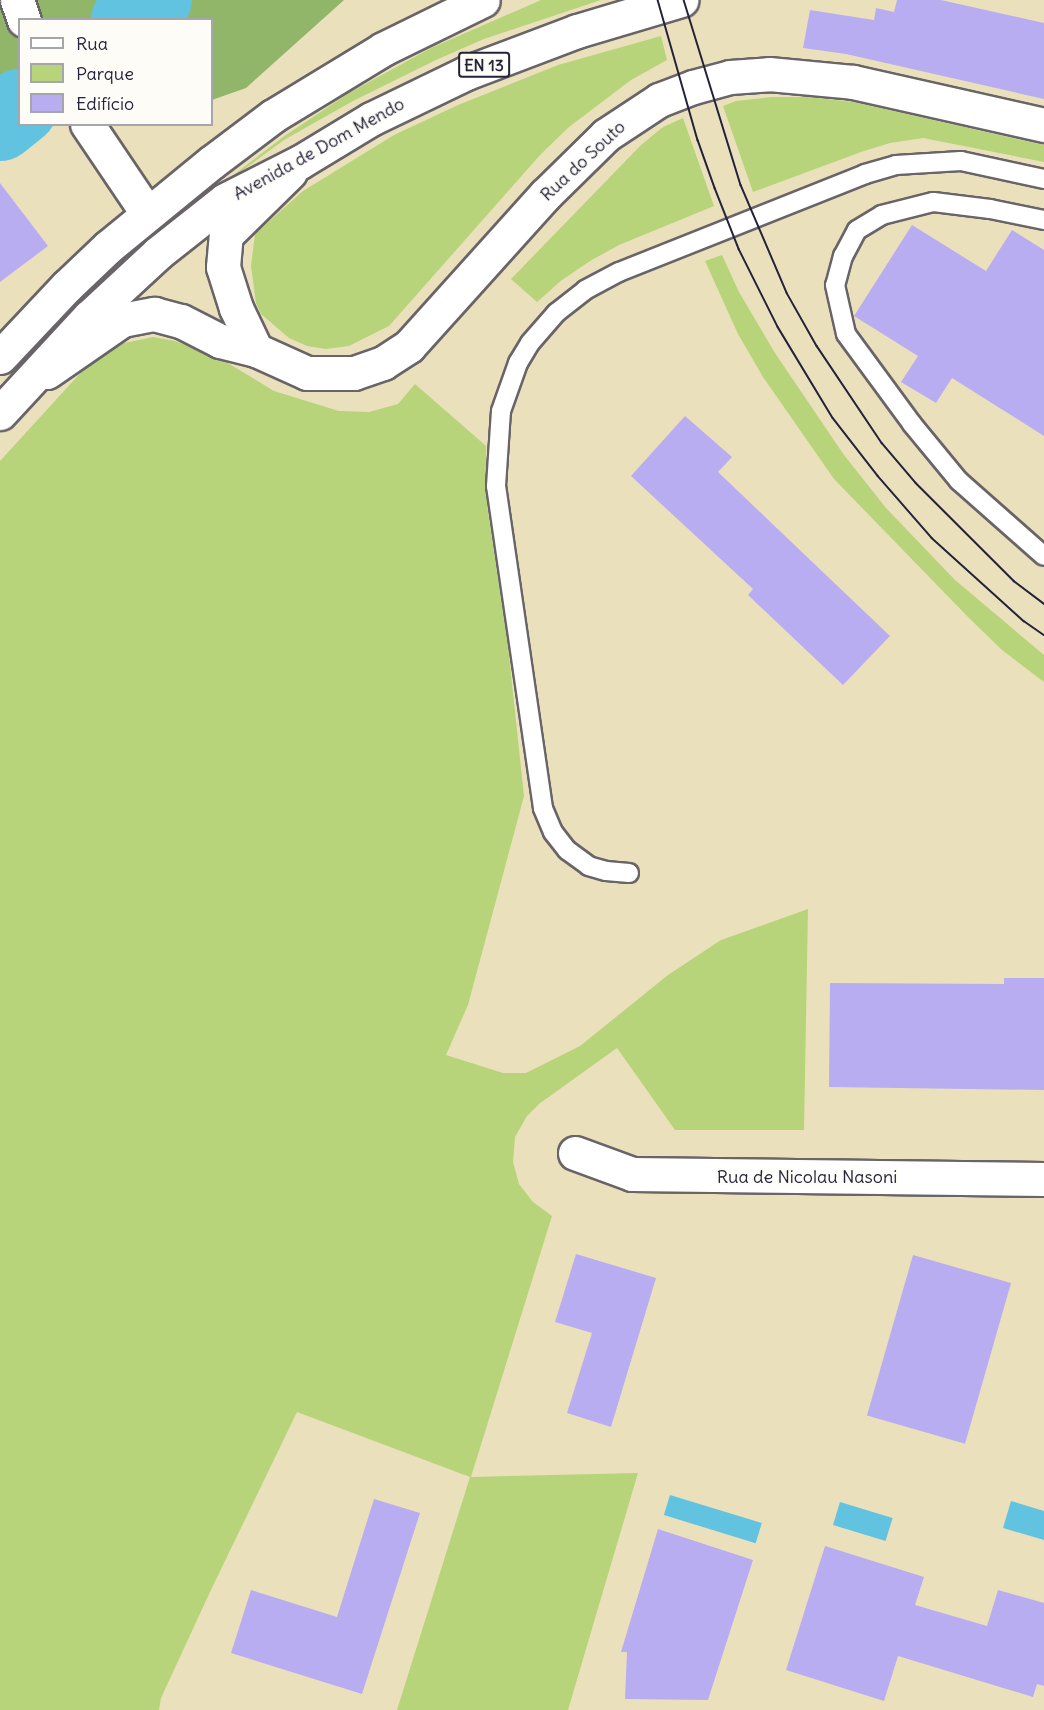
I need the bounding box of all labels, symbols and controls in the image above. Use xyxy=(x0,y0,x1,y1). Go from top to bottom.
legend xyxy=(18,18,213,126)
text: Rua xyxy=(76,32,108,55)
road number: EN 13 xyxy=(457,52,511,78)
text: Parque xyxy=(76,62,134,85)
text: Edifício xyxy=(76,92,134,115)
street label: Avenida de Dom Mendo xyxy=(230,93,408,205)
street label: Rua do Souto xyxy=(536,116,630,206)
street label: Rua de Nicolau Nasoni xyxy=(717,1166,897,1188)

